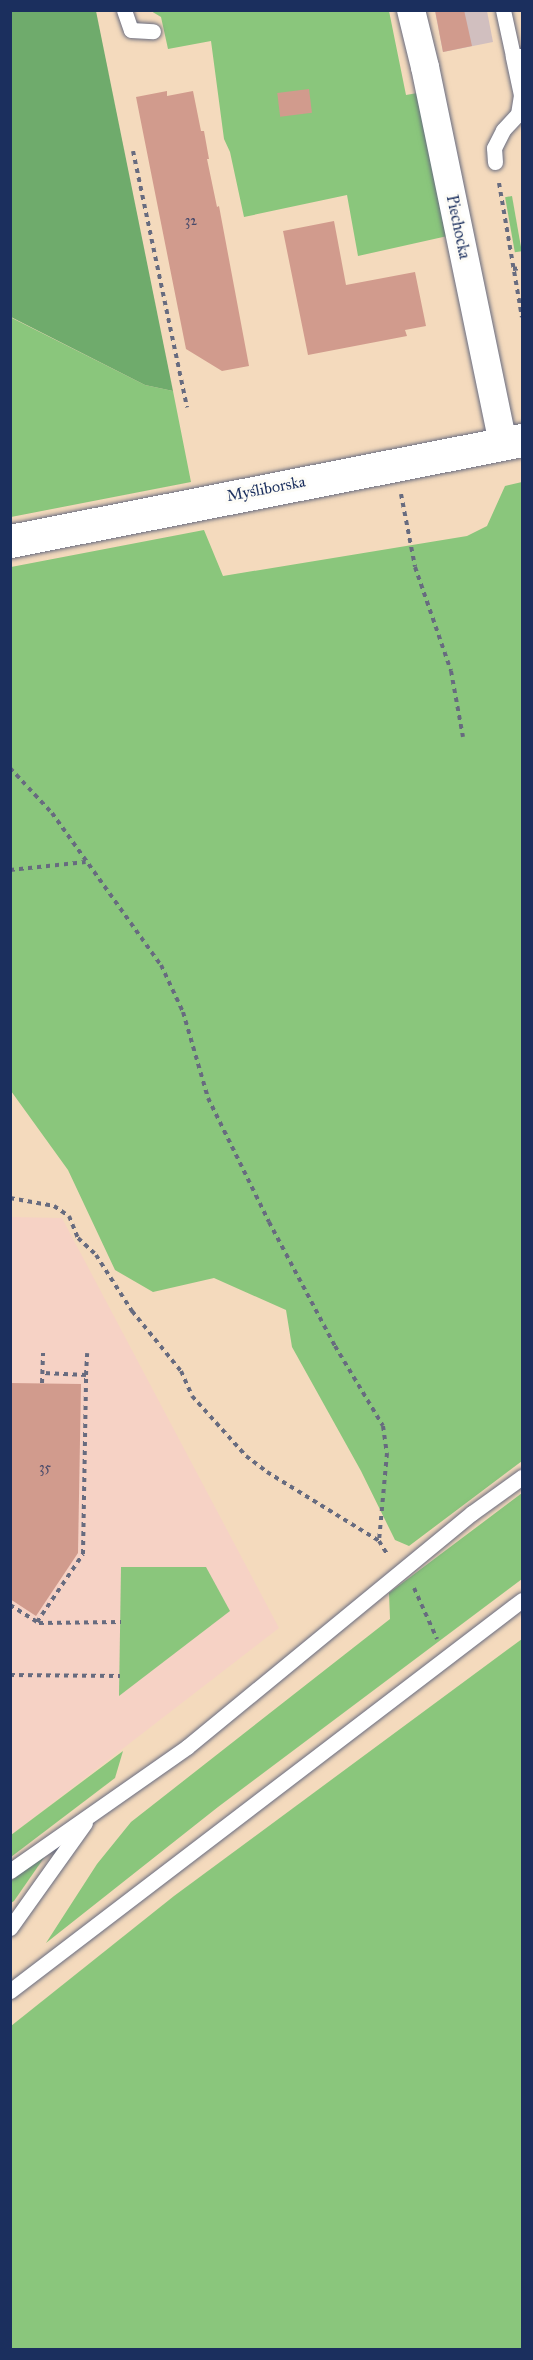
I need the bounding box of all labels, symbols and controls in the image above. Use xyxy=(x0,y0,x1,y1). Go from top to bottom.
street label: Piechocka xyxy=(442,193,474,261)
house number: 32 xyxy=(185,213,197,229)
street label: Myśliborska xyxy=(225,472,307,506)
house number: 35 xyxy=(39,1460,51,1476)

